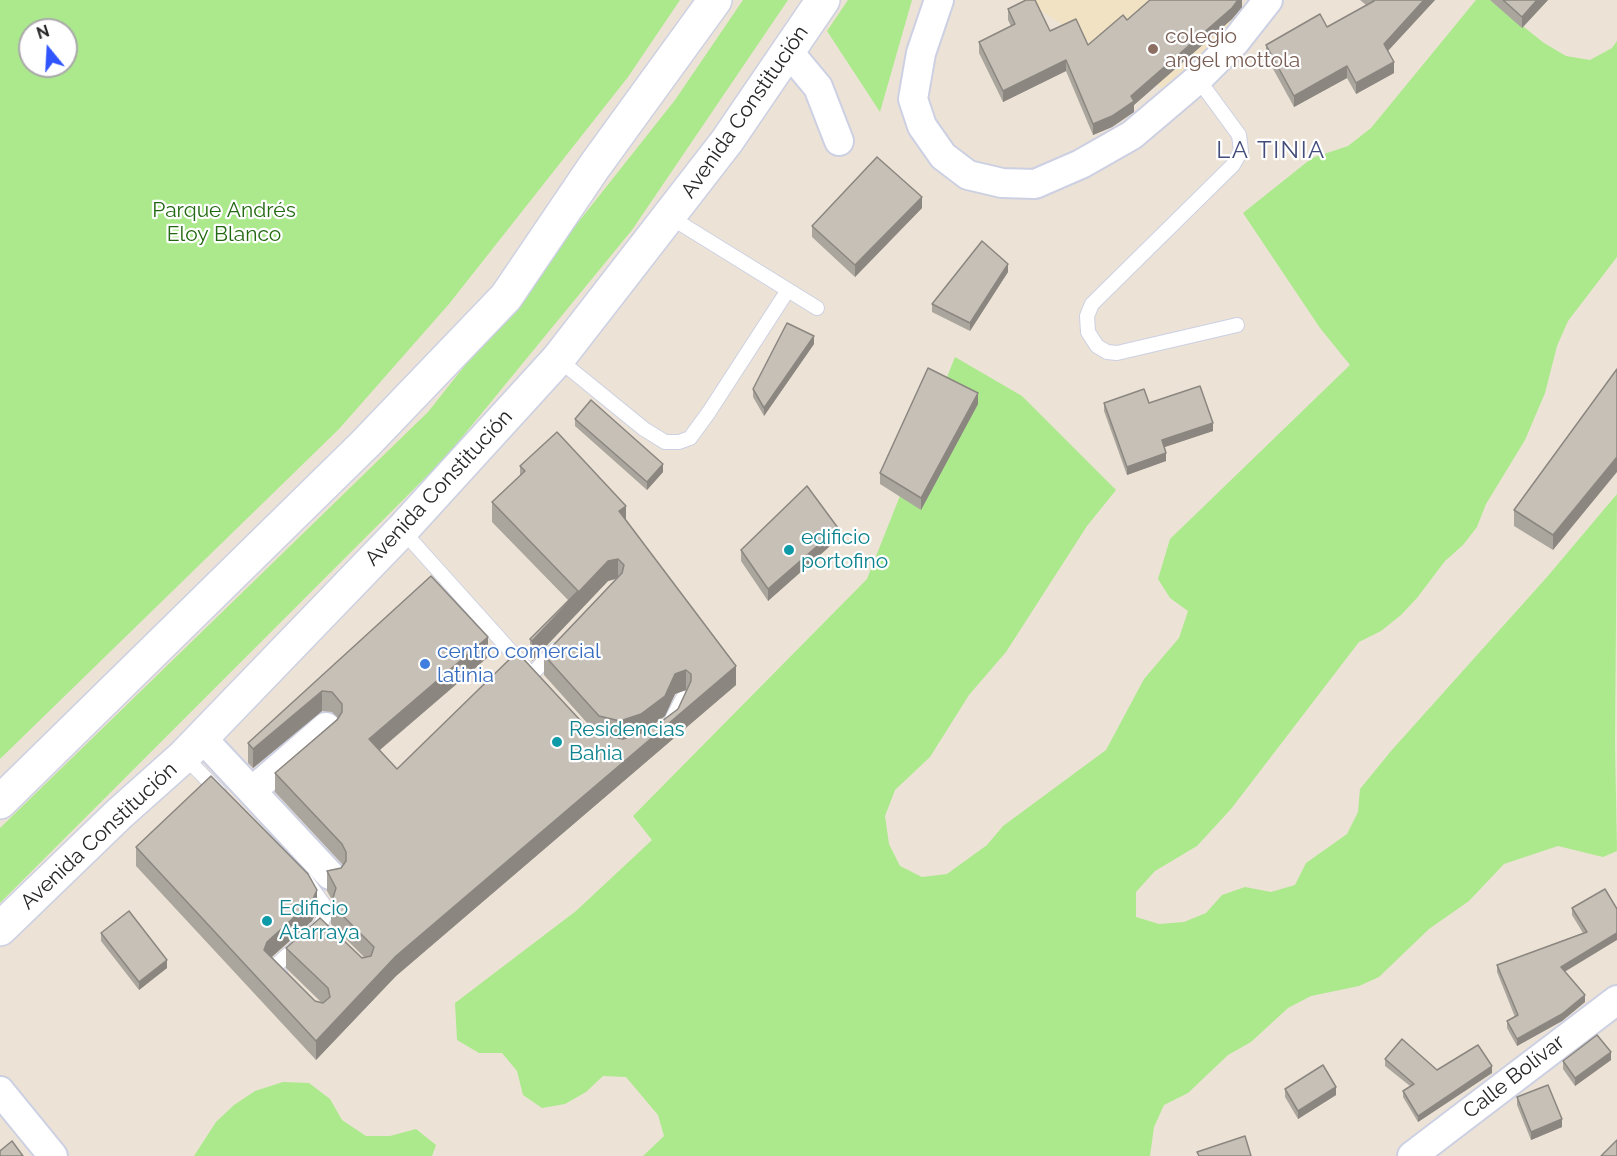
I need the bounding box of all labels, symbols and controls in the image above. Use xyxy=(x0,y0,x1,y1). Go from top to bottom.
north arrow xyxy=(18,18,78,78)
text: N xyxy=(34,21,52,43)
street label: Avenida Constitución xyxy=(676,21,814,203)
place label: colegio angel mottola xyxy=(1165,24,1300,74)
marker: colegio angel mottola xyxy=(1146,42,1160,56)
district label: LA TINIA xyxy=(1216,137,1326,165)
park label: Parque Andrés Eloy Blanco xyxy=(152,198,296,248)
street label: Avenida Constitución xyxy=(360,405,518,571)
place label: edificio portofino xyxy=(801,525,888,575)
marker: edificio portofino xyxy=(782,543,796,557)
place label: centro comercial latinia xyxy=(437,639,601,689)
marker: centro comercial latinia xyxy=(418,657,432,671)
place label: Residencias Bahia xyxy=(569,717,685,767)
marker: Residencias Bahia xyxy=(550,735,564,749)
street label: Avenida Constitución xyxy=(16,757,182,915)
place label: Edificio Atarraya xyxy=(279,896,360,946)
marker: Edificio Atarraya xyxy=(260,914,274,928)
street label: Calle Bolívar xyxy=(1458,1030,1570,1124)

